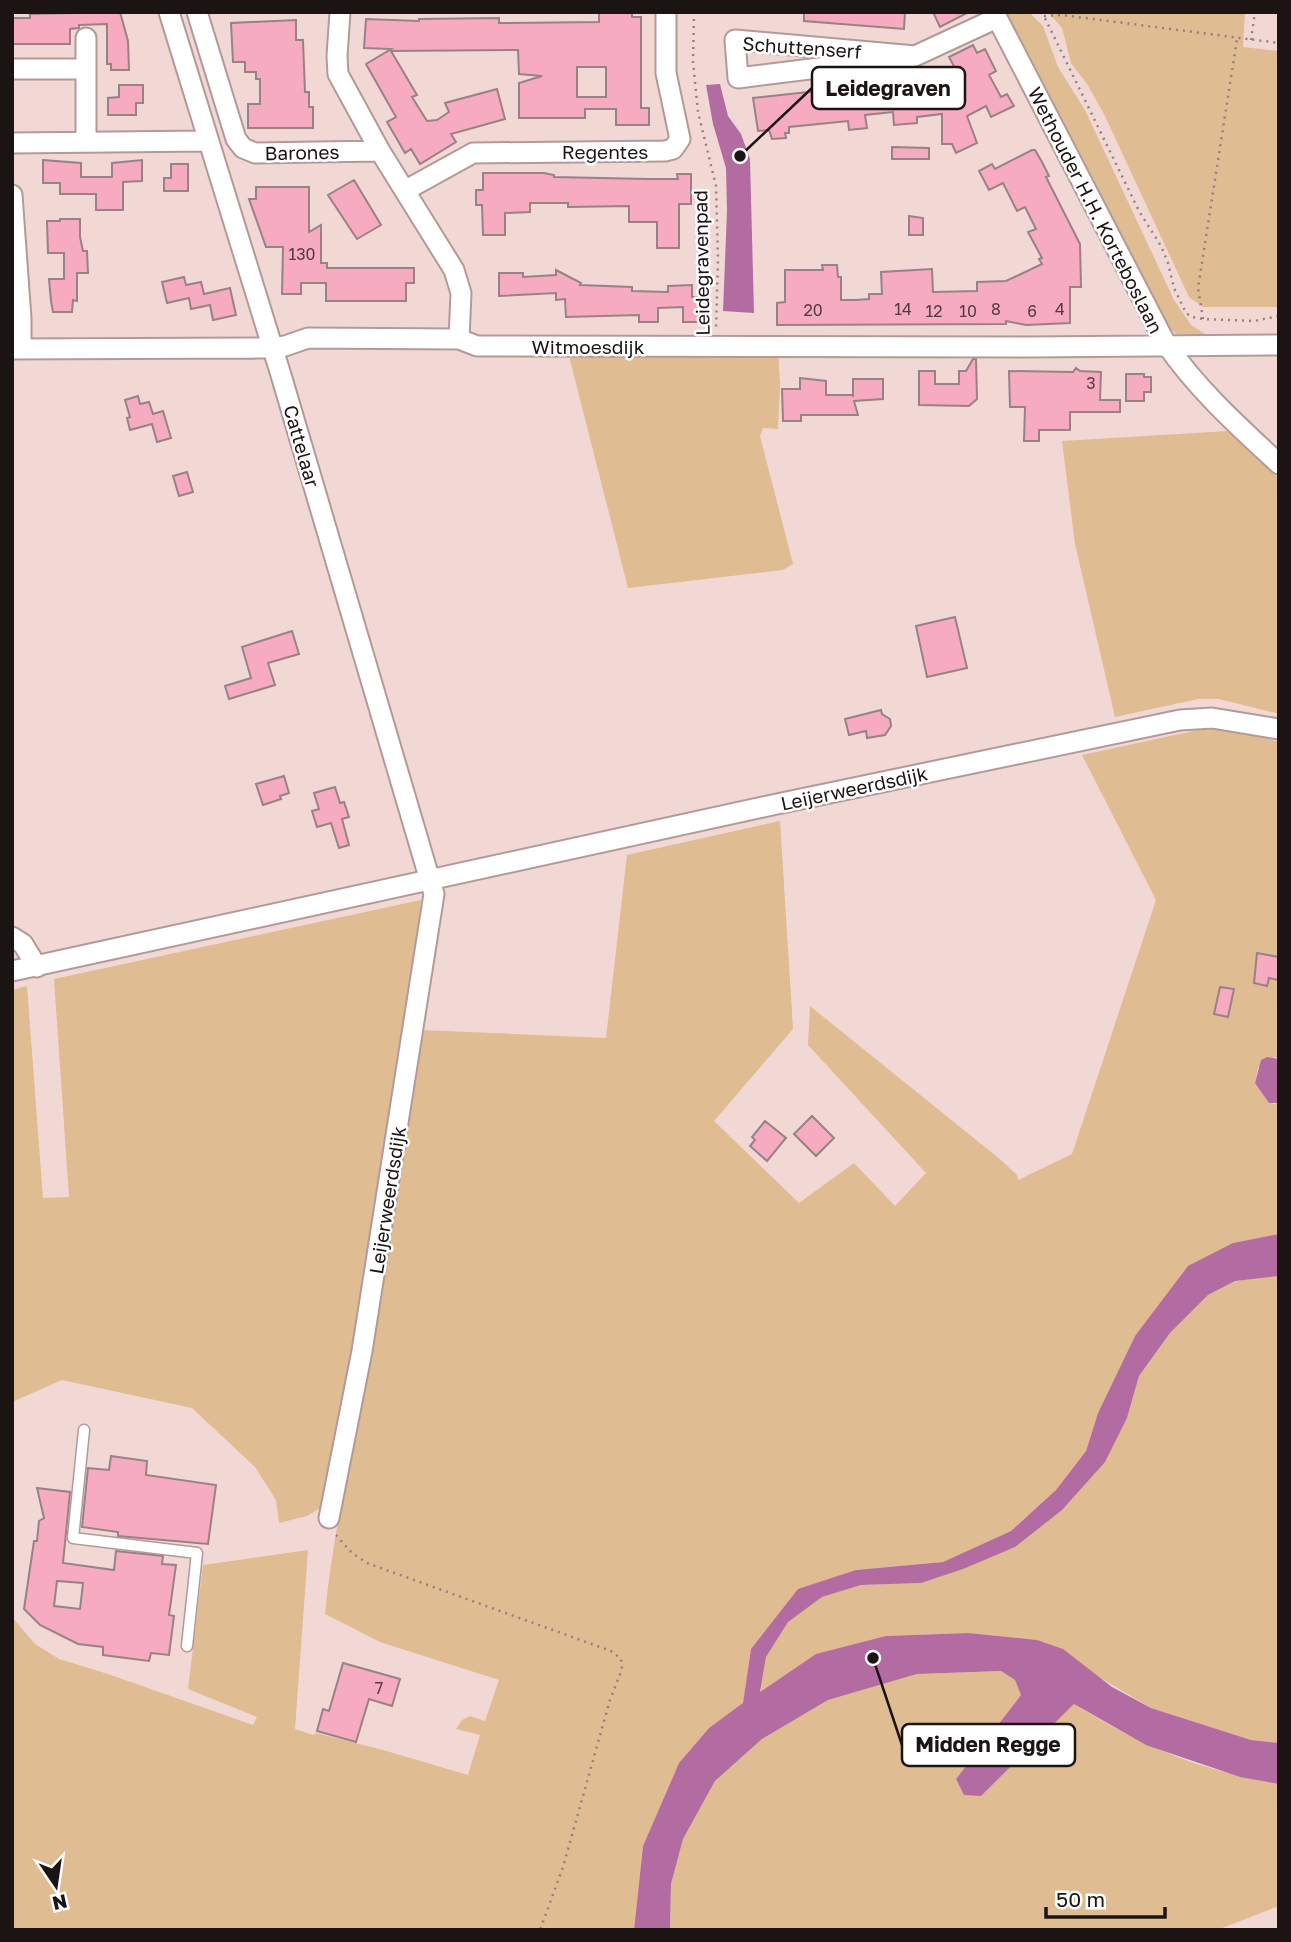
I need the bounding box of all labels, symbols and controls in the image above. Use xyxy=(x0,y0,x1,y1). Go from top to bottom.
street label: Schuttenserf xyxy=(742,31,862,63)
callout: Leidegraven xyxy=(812,67,965,109)
text: Leidegraven xyxy=(825,75,951,101)
street label: Wethouder H.H. Korteboslaan xyxy=(1024,83,1168,337)
street label: Barones xyxy=(264,140,340,164)
street label: Regentes xyxy=(562,140,648,163)
street label: Leidegravenpad xyxy=(688,190,714,336)
house number: 130 xyxy=(288,244,316,264)
house number: 14 xyxy=(894,299,912,319)
house number: 8 xyxy=(991,299,1001,319)
house number: 4 xyxy=(1055,299,1065,319)
house number: 20 xyxy=(803,300,823,320)
house number: 12 xyxy=(925,301,943,321)
house number: 10 xyxy=(959,301,977,321)
house number: 6 xyxy=(1027,301,1037,321)
street label: Witmoesdijk xyxy=(532,335,645,358)
house number: 3 xyxy=(1086,373,1096,393)
street label: Cattelaar xyxy=(279,402,325,490)
street label: Leijerweerdsdijk xyxy=(779,761,930,815)
street label: Leijerweerdsdijk xyxy=(364,1124,410,1276)
house number: 7 xyxy=(375,1678,383,1698)
callout: Midden Regge xyxy=(902,1724,1075,1766)
text: Midden Regge xyxy=(915,1731,1061,1757)
north arrow xyxy=(21,1851,91,1921)
scale bar xyxy=(1046,1876,1165,1920)
text: 50 m xyxy=(1056,1886,1105,1912)
text: N xyxy=(50,1890,70,1916)

